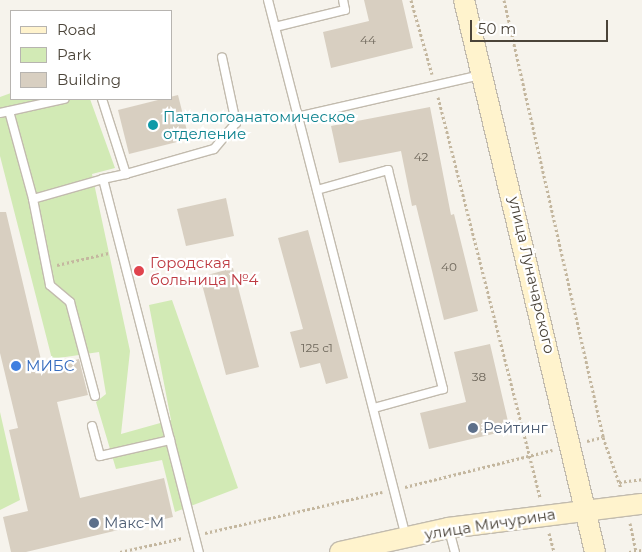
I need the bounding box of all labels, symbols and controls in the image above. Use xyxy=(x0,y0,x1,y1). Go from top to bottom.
legend xyxy=(10,10,172,100)
scale bar xyxy=(472,10,610,42)
text: 50 m xyxy=(478,19,516,38)
text: Road xyxy=(57,20,96,39)
house number: 44 xyxy=(360,33,376,47)
text: Park xyxy=(57,45,91,64)
text: Building xyxy=(57,70,121,89)
place label: Паталогоанатомическое отделение xyxy=(163,107,355,142)
marker: Паталогоанатомическое отделение xyxy=(147,119,159,131)
house number: 42 xyxy=(414,150,428,164)
street label: улица Луначарского xyxy=(505,195,559,355)
place label: Городская больница №4 xyxy=(150,253,258,288)
house number: 40 xyxy=(441,260,457,274)
marker: Городская больница №4 xyxy=(132,264,146,278)
house number: 125 с1 xyxy=(301,341,333,355)
place label: МИБС xyxy=(26,357,74,375)
marker: МИБС xyxy=(10,360,22,372)
house number: 38 xyxy=(472,370,486,384)
place label: Рейтинг xyxy=(483,419,548,437)
marker: Рейтинг xyxy=(467,422,479,434)
street label: улица Мичурина xyxy=(423,505,557,543)
place label: Макс-М xyxy=(104,514,164,532)
marker: Макс-М xyxy=(88,517,100,529)

